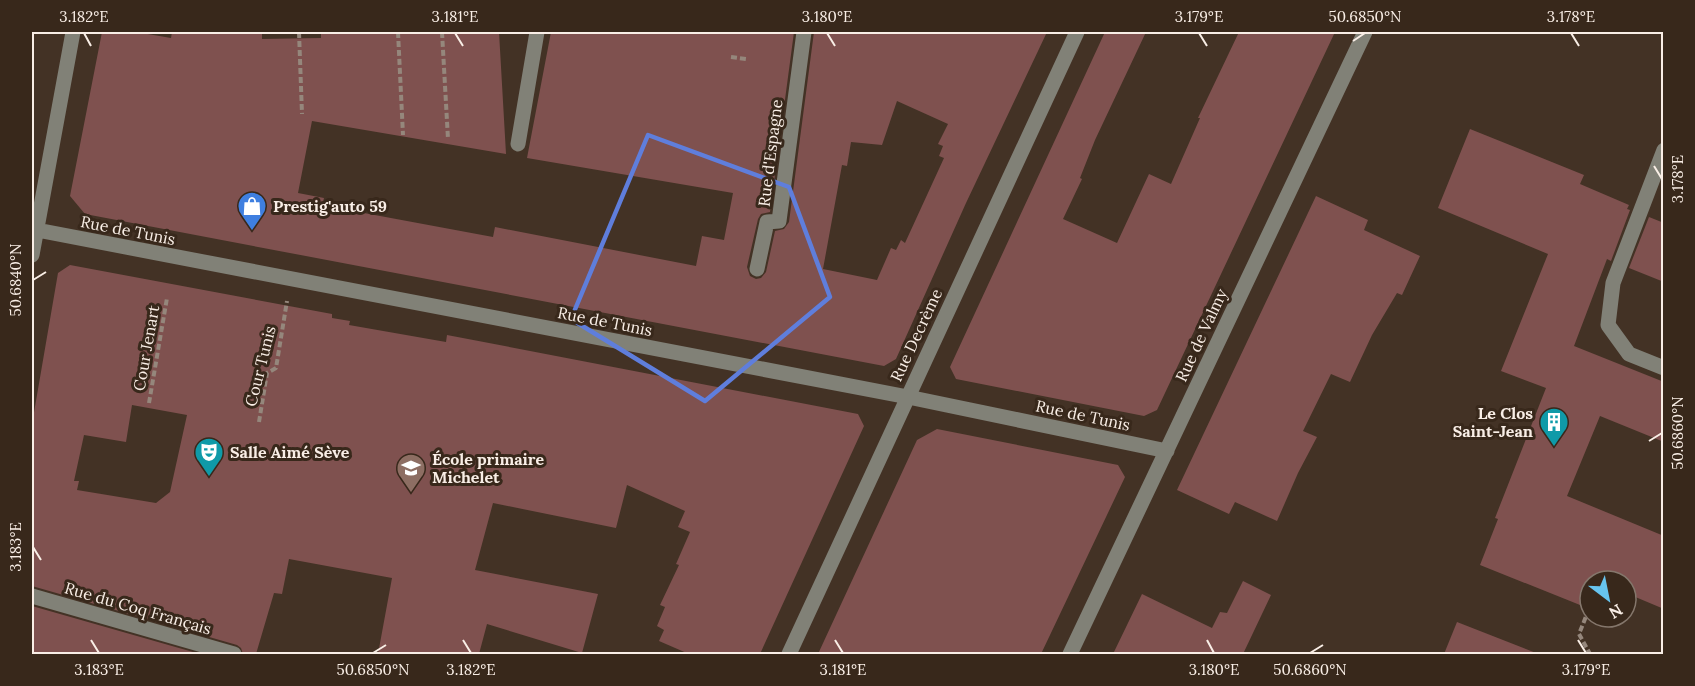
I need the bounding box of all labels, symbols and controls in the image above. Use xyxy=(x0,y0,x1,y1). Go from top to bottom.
text: 3.182°E xyxy=(59,7,109,26)
text: 3.181°E xyxy=(432,7,478,26)
text: 3.180°E xyxy=(802,7,852,26)
text: 3.179°E xyxy=(1175,7,1223,26)
text: 50.6850°N xyxy=(1329,7,1401,26)
text: 3.178°E xyxy=(1547,7,1595,26)
street label: Rue d'Espagne xyxy=(754,98,787,208)
text: 3.178°E xyxy=(1668,155,1687,203)
shop icon: Prestig'auto 59 xyxy=(236,190,268,232)
place label: Prestig'auto 59 xyxy=(273,196,387,216)
street label: Rue de Tunis xyxy=(79,211,177,249)
text: 50.6840°N xyxy=(6,244,25,316)
street label: Rue Decrème xyxy=(886,285,946,385)
street label: Rue de Valmy xyxy=(1171,285,1231,385)
street label: Rue de Tunis xyxy=(556,302,654,340)
street label: Cour Jenart xyxy=(129,303,164,392)
street label: Cour Tunis xyxy=(240,324,280,408)
street label: Rue de Tunis xyxy=(1034,395,1132,435)
text: 50.6860°N xyxy=(1668,396,1687,470)
place label: Le Clos Saint-Jean xyxy=(1453,403,1533,441)
building icon: Le Clos Saint-Jean xyxy=(1538,406,1570,448)
theatre icon: Salle Aimé Sève xyxy=(193,436,225,478)
place label: Salle Aimé Sève xyxy=(230,442,350,462)
place label: École primaire Michelet xyxy=(432,449,544,487)
school or university icon: École primaire Michelet xyxy=(395,452,427,494)
text: 3.183°E xyxy=(6,522,25,572)
north arrow xyxy=(1578,569,1638,629)
street label: Rue du Coq Français xyxy=(62,577,214,639)
text: N xyxy=(1605,600,1626,623)
text: 3.183°E xyxy=(74,660,124,679)
text: 50.6850°N xyxy=(337,660,409,679)
text: 3.182°E xyxy=(446,660,496,679)
text: 3.181°E xyxy=(820,660,866,679)
text: 3.180°E xyxy=(1189,660,1239,679)
text: 50.6860°N xyxy=(1273,660,1347,679)
text: 3.179°E xyxy=(1562,660,1610,679)

